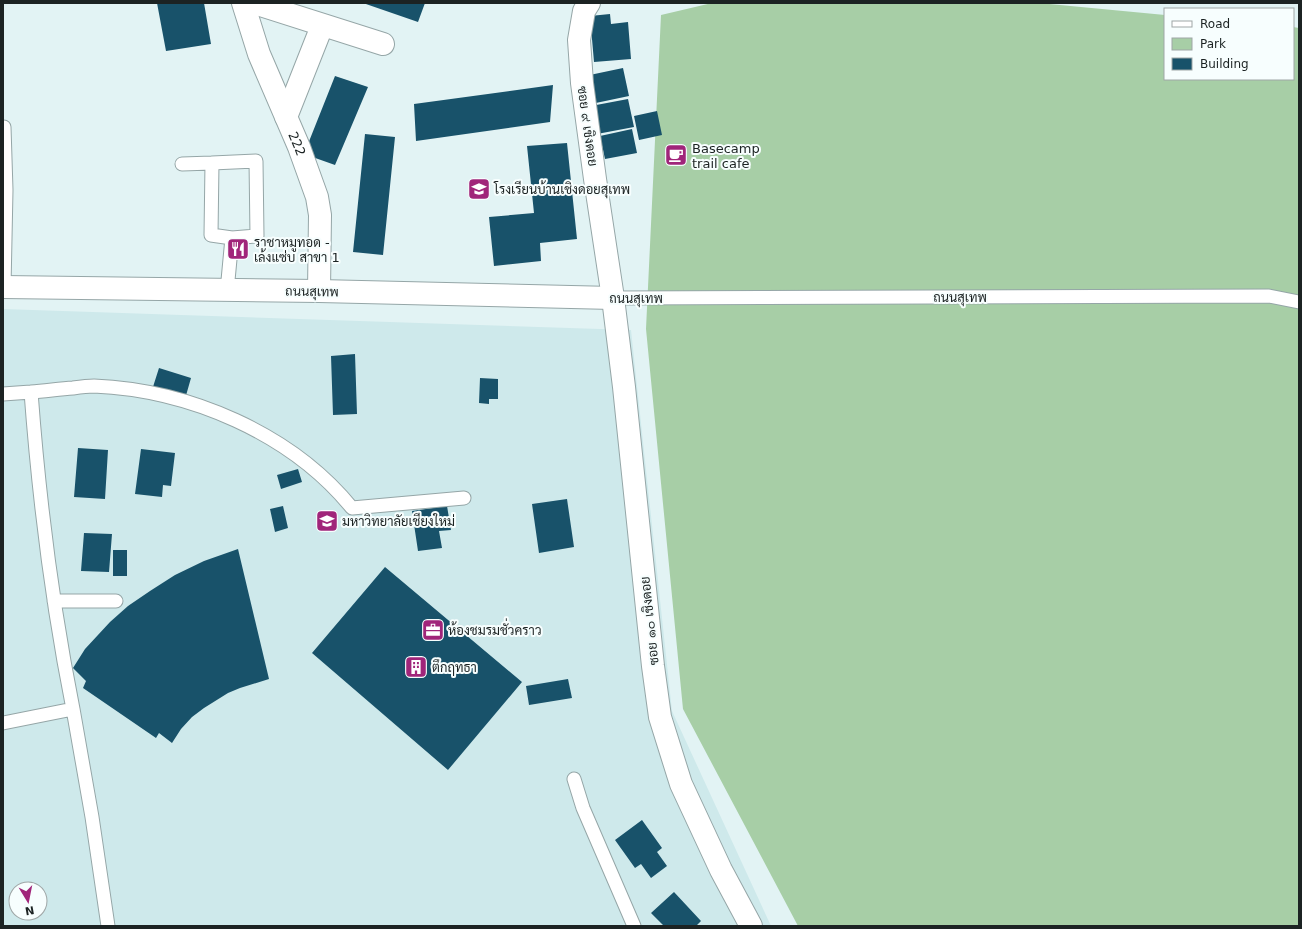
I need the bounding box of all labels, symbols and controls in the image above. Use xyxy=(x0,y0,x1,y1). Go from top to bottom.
legend xyxy=(1164,8,1294,80)
text: Road xyxy=(1200,17,1230,31)
text: Park xyxy=(1200,37,1226,51)
text: Building xyxy=(1200,57,1249,71)
street label: ซอย ๙ เชิงดอย xyxy=(574,85,602,167)
street label: 222 xyxy=(285,129,309,158)
place label: Basecamp trail cafe xyxy=(692,141,760,171)
cafe icon: Basecamp trail cafe xyxy=(663,142,689,168)
school or university icon: โรงเรียนบ้านเชิงดอยสุเทพ xyxy=(466,176,492,202)
place label: โรงเรียนบ้านเชิงดอยสุเทพ xyxy=(493,180,630,199)
place label: ราชาหมูทอด - เล้งแซ่บ สาขา 1 xyxy=(254,235,340,265)
restaurant icon: ราชาหมูทอด - เล้งแซ่บ สาขา 1 xyxy=(225,236,251,262)
street label: ถนนสุเทพ xyxy=(285,284,339,301)
street label: ถนนสุเทพ xyxy=(933,290,987,307)
street label: ถนนสุเทพ xyxy=(609,291,663,308)
school or university icon: มหาวิทยาลัยเชียงใหม่ xyxy=(314,508,340,534)
place label: มหาวิทยาลัยเชียงใหม่ xyxy=(342,512,455,529)
street label: ซอย ๑๐ เชิงดอย xyxy=(636,576,662,666)
office icon: ห้องชมรมชั่วคราว xyxy=(420,617,446,643)
place label: ห้องชมรมชั่วคราว xyxy=(448,618,542,638)
building icon: ตึกฤทธา xyxy=(403,654,429,680)
place label: ตึกฤทธา xyxy=(432,659,477,676)
north arrow xyxy=(8,881,48,921)
text: N xyxy=(24,903,35,918)

